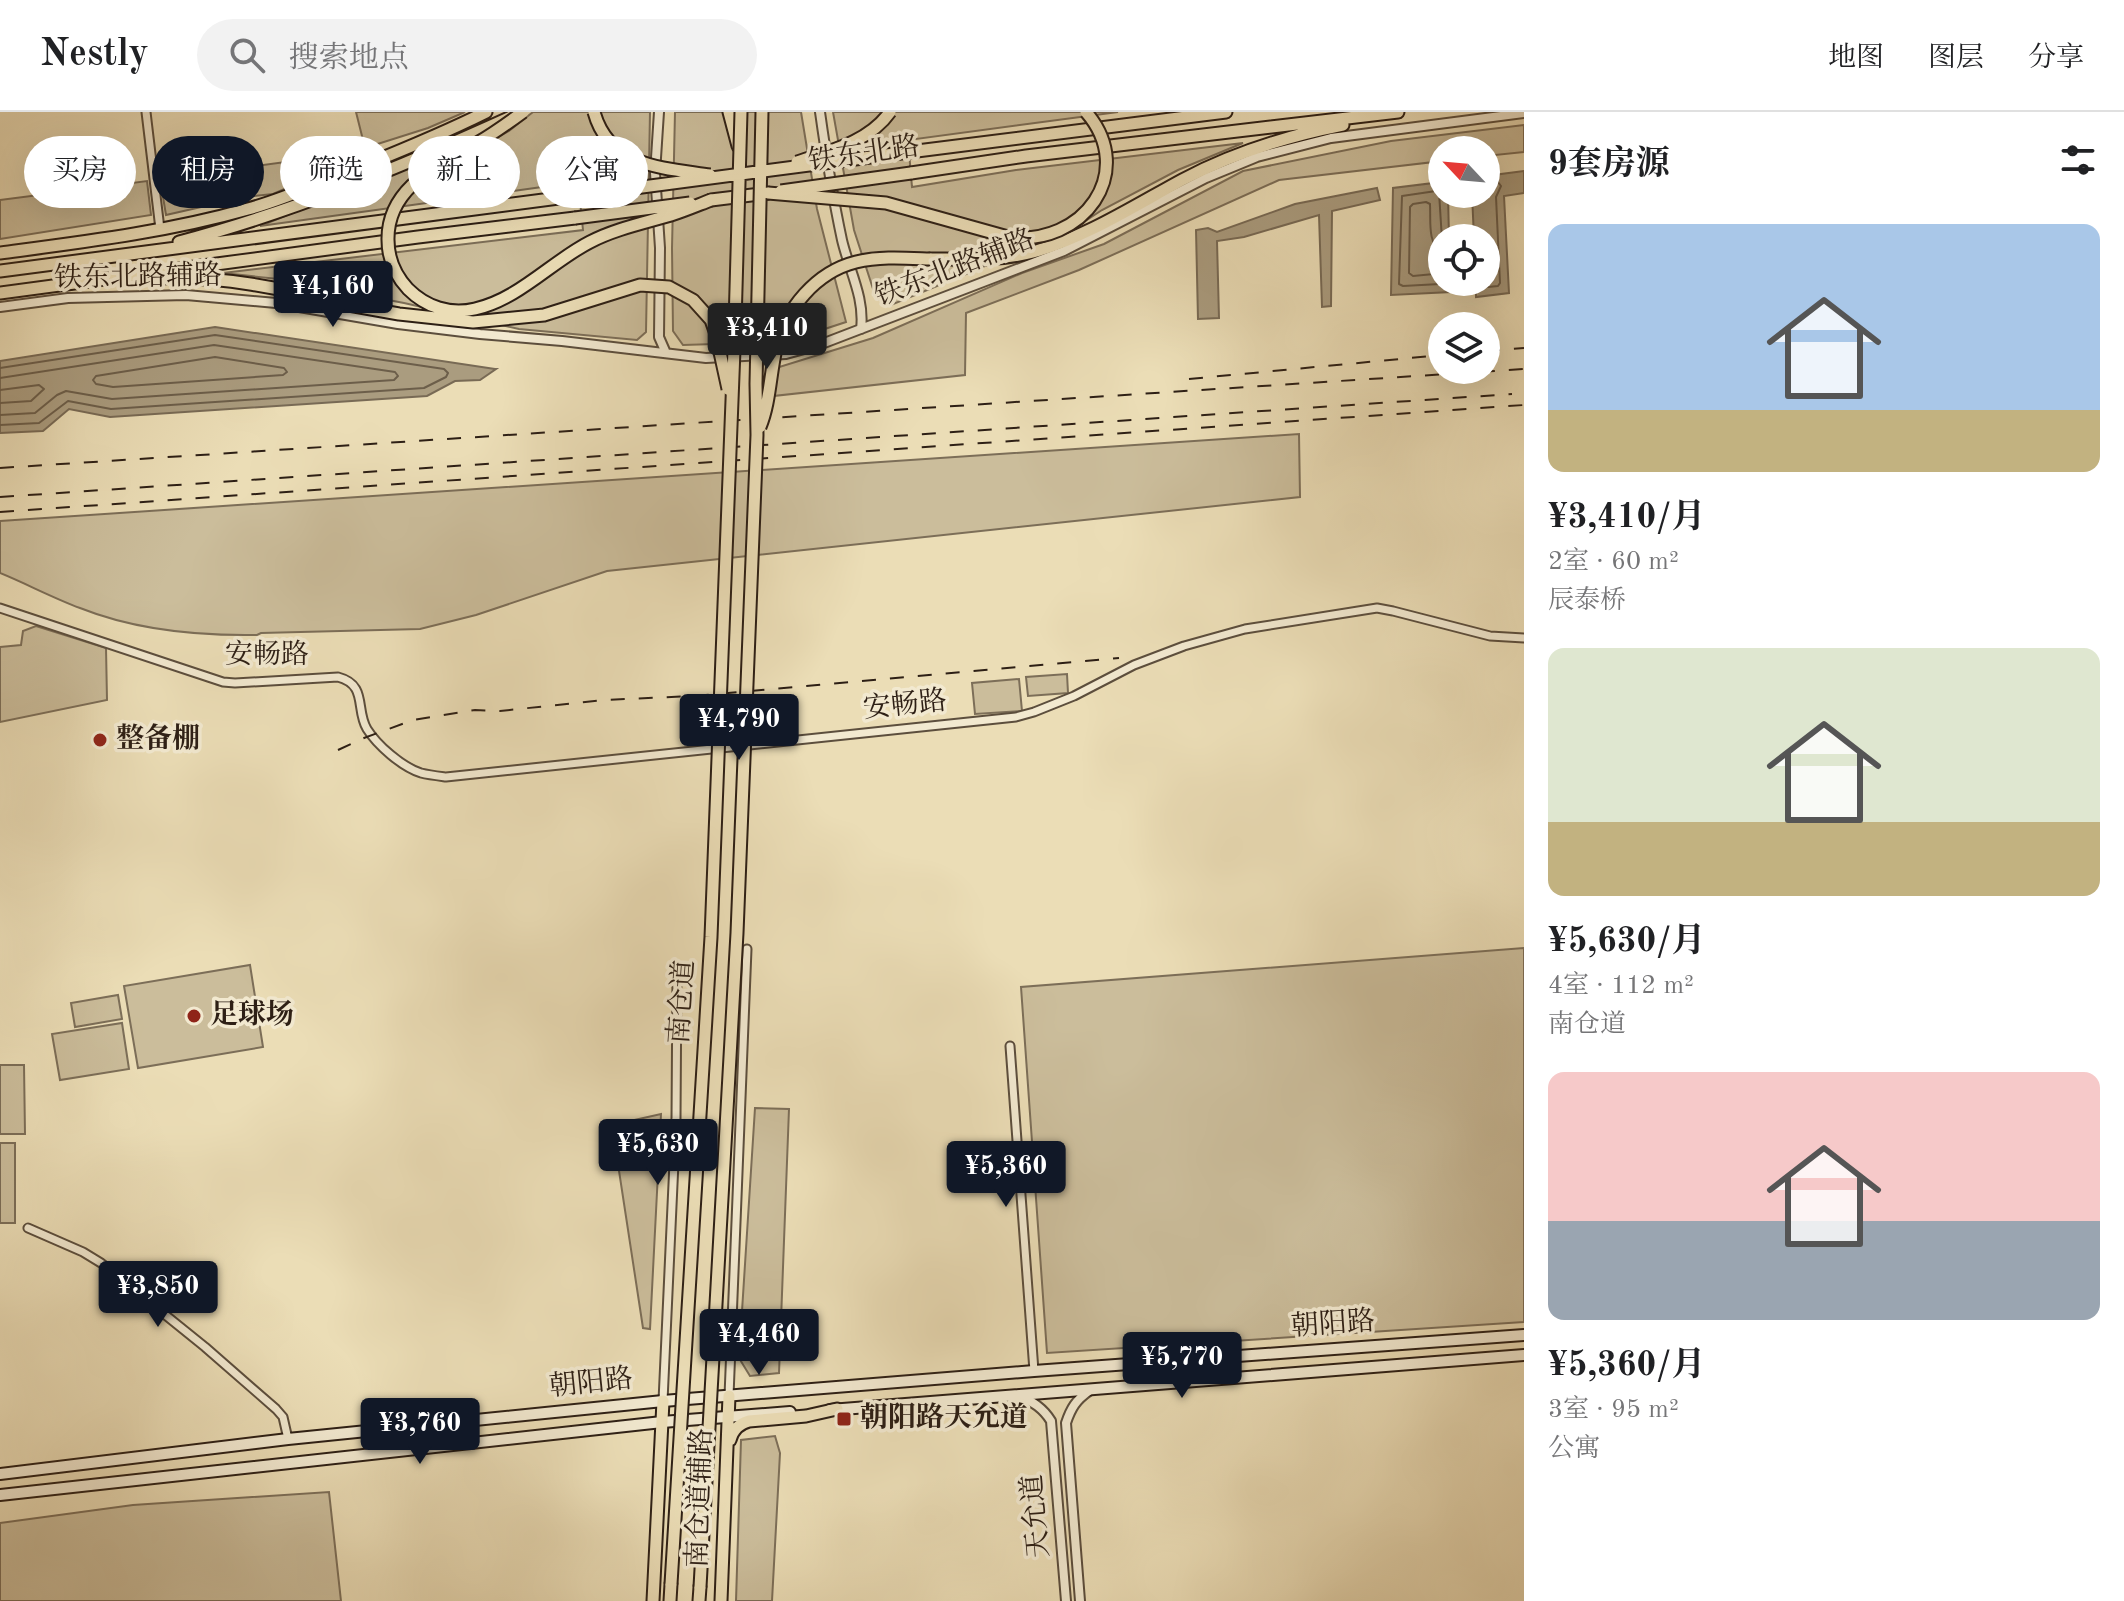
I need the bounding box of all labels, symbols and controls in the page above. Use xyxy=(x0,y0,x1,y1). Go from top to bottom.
search box xyxy=(197,19,757,91)
icon: search xyxy=(225,33,269,77)
text: Nestly xyxy=(40,36,149,74)
text: 搜索地点 xyxy=(289,44,409,74)
text: 地图 xyxy=(1828,45,1884,73)
text: 图层 xyxy=(1928,45,1984,73)
text: 分享 xyxy=(2028,45,2084,73)
street label: 铁东北路 xyxy=(806,130,921,177)
chip: 买房 xyxy=(24,136,136,208)
chip: 租房 xyxy=(152,136,264,208)
chip: 筛选 xyxy=(280,136,392,208)
chip: 新上 xyxy=(408,136,520,208)
chip: 公寓 xyxy=(536,136,648,208)
north arrow xyxy=(1428,136,1500,208)
map controls xyxy=(1428,136,1500,384)
icon: filters xyxy=(2056,138,2100,182)
text: 9套房源 xyxy=(1548,148,1670,182)
street label: 铁东北路辅路 xyxy=(870,223,1038,312)
button: locate xyxy=(1428,224,1500,296)
street label: 铁东北路辅路 xyxy=(54,260,222,293)
pin: ¥4,160 xyxy=(268,261,398,329)
text: ¥4,160 xyxy=(292,274,374,300)
icon: home xyxy=(1752,276,1896,420)
pin: ¥3,410 xyxy=(702,303,832,371)
button: layers xyxy=(1428,312,1500,384)
text: ¥3,410 xyxy=(726,316,808,342)
text: ¥3,410/月 xyxy=(1548,501,1705,535)
text: 2室 · 60 m² xyxy=(1548,549,1679,575)
text: 辰泰桥 xyxy=(1548,588,1626,614)
street label: 安畅路 xyxy=(225,639,309,670)
street label: 安畅路 xyxy=(861,685,948,724)
pin: ¥4,790 xyxy=(674,694,804,762)
icon: home xyxy=(1752,700,1896,844)
text: ¥4,790 xyxy=(698,707,780,733)
place label: 整备棚 xyxy=(116,723,200,754)
marker: 整备棚 xyxy=(91,731,109,749)
text: ¥5,630/月 xyxy=(1548,925,1705,959)
street label: 南仓道 xyxy=(663,959,700,1045)
text: 4室 · 112 m² xyxy=(1548,973,1694,999)
place label: 足球场 xyxy=(210,999,294,1030)
marker: 足球场 xyxy=(185,1007,203,1025)
text: 南仓道 xyxy=(1548,1012,1626,1038)
pin: ¥5,630 xyxy=(593,1119,723,1187)
icon: home xyxy=(1752,1124,1896,1268)
text: ¥5,630 xyxy=(617,1132,699,1158)
pin: ¥5,360 xyxy=(941,1141,1071,1209)
text: ¥5,360 xyxy=(965,1154,1047,1180)
pin: ¥3,850 xyxy=(93,1261,223,1329)
text: ¥3,850 xyxy=(117,1274,199,1300)
street label: 朝阳路 xyxy=(1290,1305,1376,1342)
pin: ¥4,460 xyxy=(694,1309,824,1377)
text: ¥4,460 xyxy=(718,1322,800,1348)
pin: ¥5,770 xyxy=(1117,1332,1247,1400)
text: ¥5,770 xyxy=(1141,1345,1223,1371)
text: ¥5,360/月 xyxy=(1548,1349,1705,1383)
street label: 朝阳路 xyxy=(547,1363,634,1402)
text: 3室 · 95 m² xyxy=(1548,1397,1679,1423)
pin: ¥3,760 xyxy=(355,1398,485,1466)
place label: 朝阳路天允道 xyxy=(860,1401,1028,1433)
marker: 朝阳路天允道 xyxy=(835,1410,853,1428)
text: ¥3,760 xyxy=(379,1411,461,1437)
street label: 南仓道辅路 xyxy=(682,1427,717,1568)
text: 公寓 xyxy=(1548,1436,1600,1462)
street label: 天允道 xyxy=(1016,1473,1055,1559)

